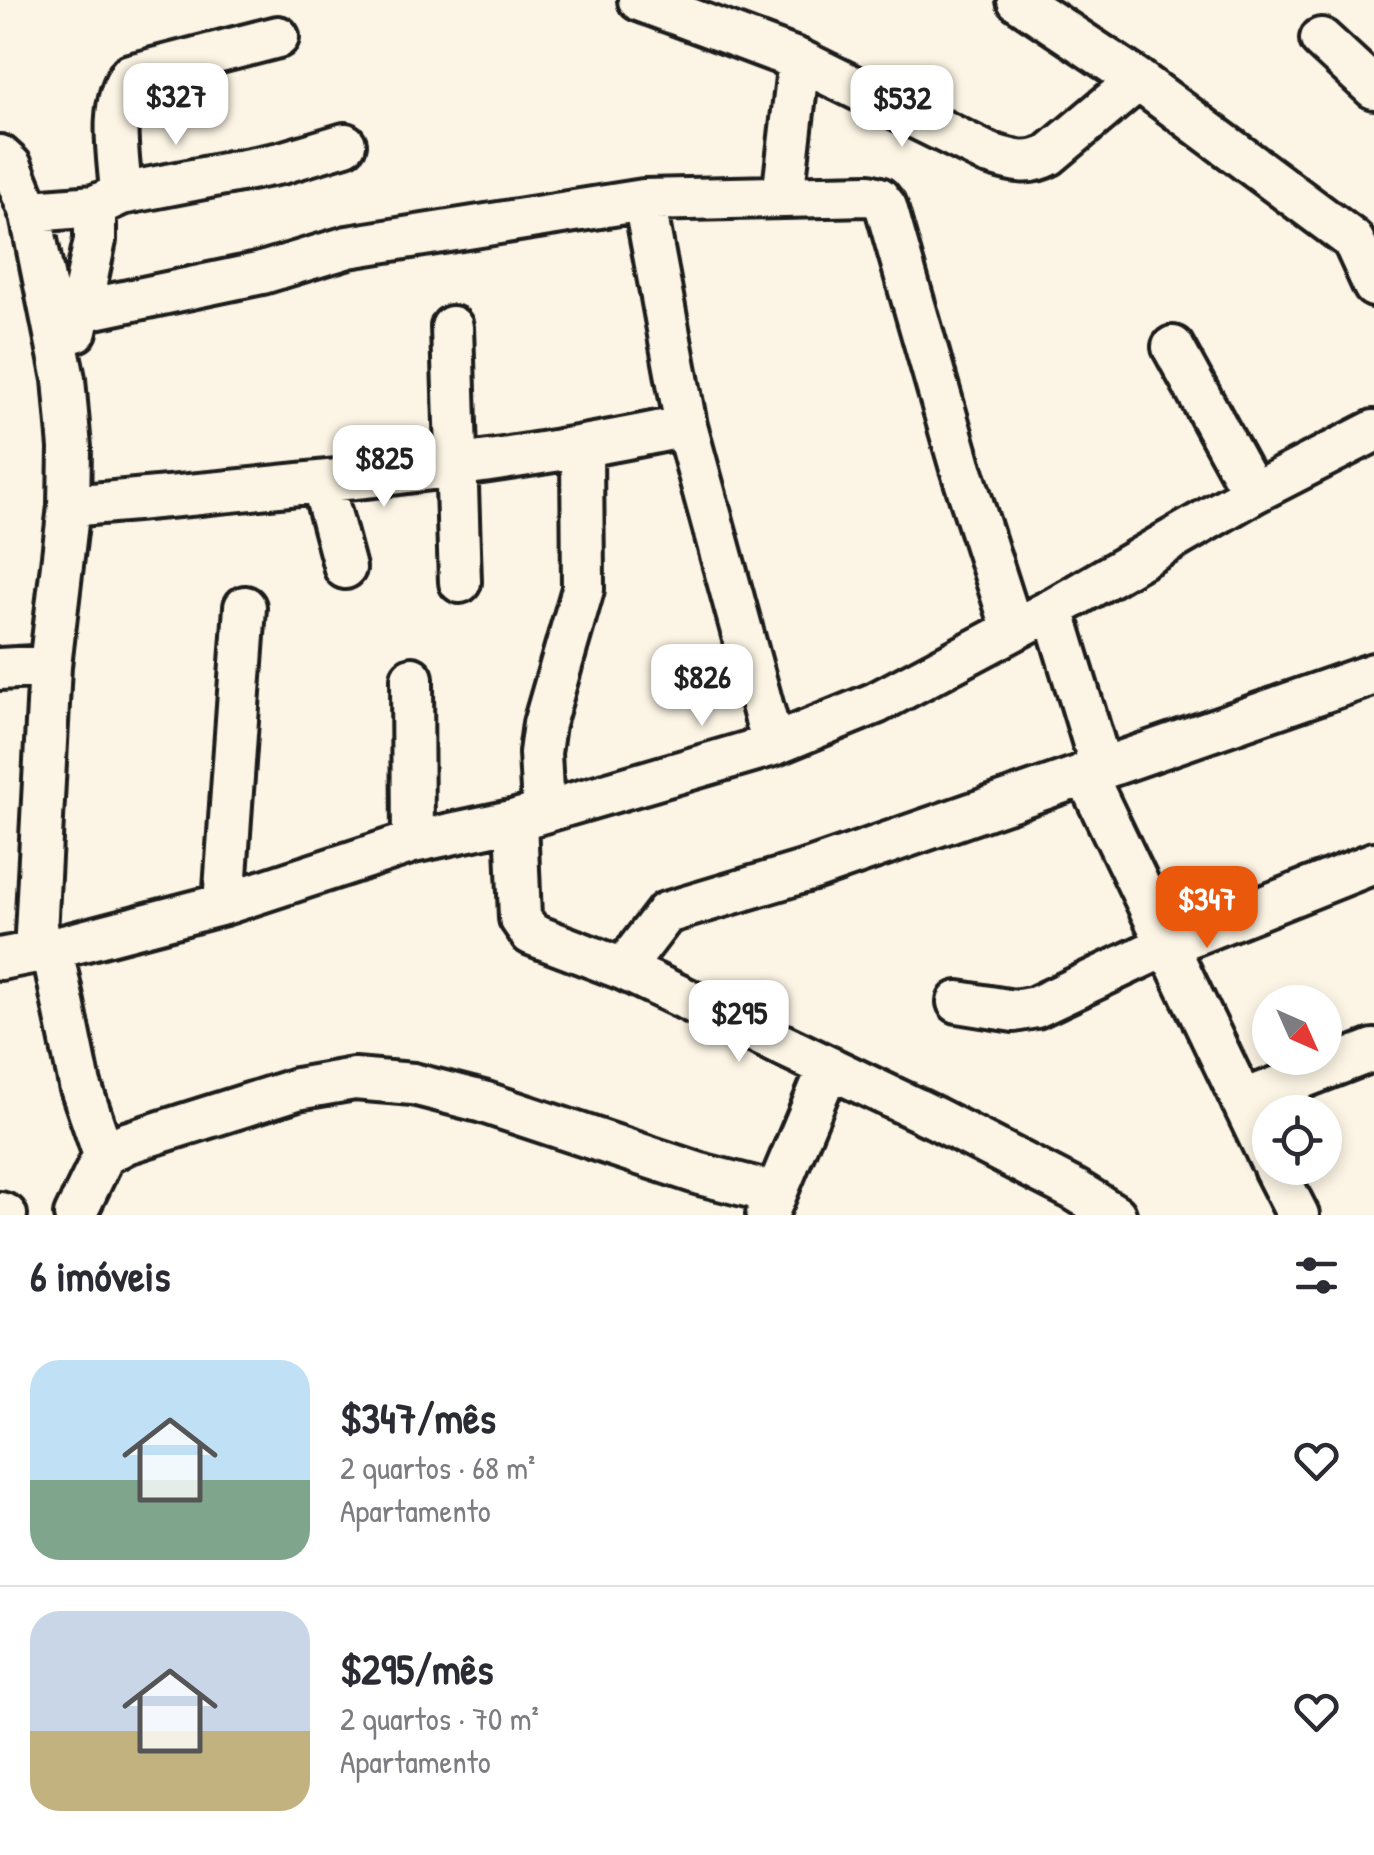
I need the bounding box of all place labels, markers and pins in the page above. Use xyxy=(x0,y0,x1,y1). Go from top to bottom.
pin: $327 xyxy=(117,63,235,148)
pin: $532 xyxy=(843,65,961,150)
pin: $825 xyxy=(325,425,443,510)
pin: $826 xyxy=(643,644,761,729)
pin: $347 xyxy=(1148,866,1266,951)
pin: $295 xyxy=(680,980,798,1065)

